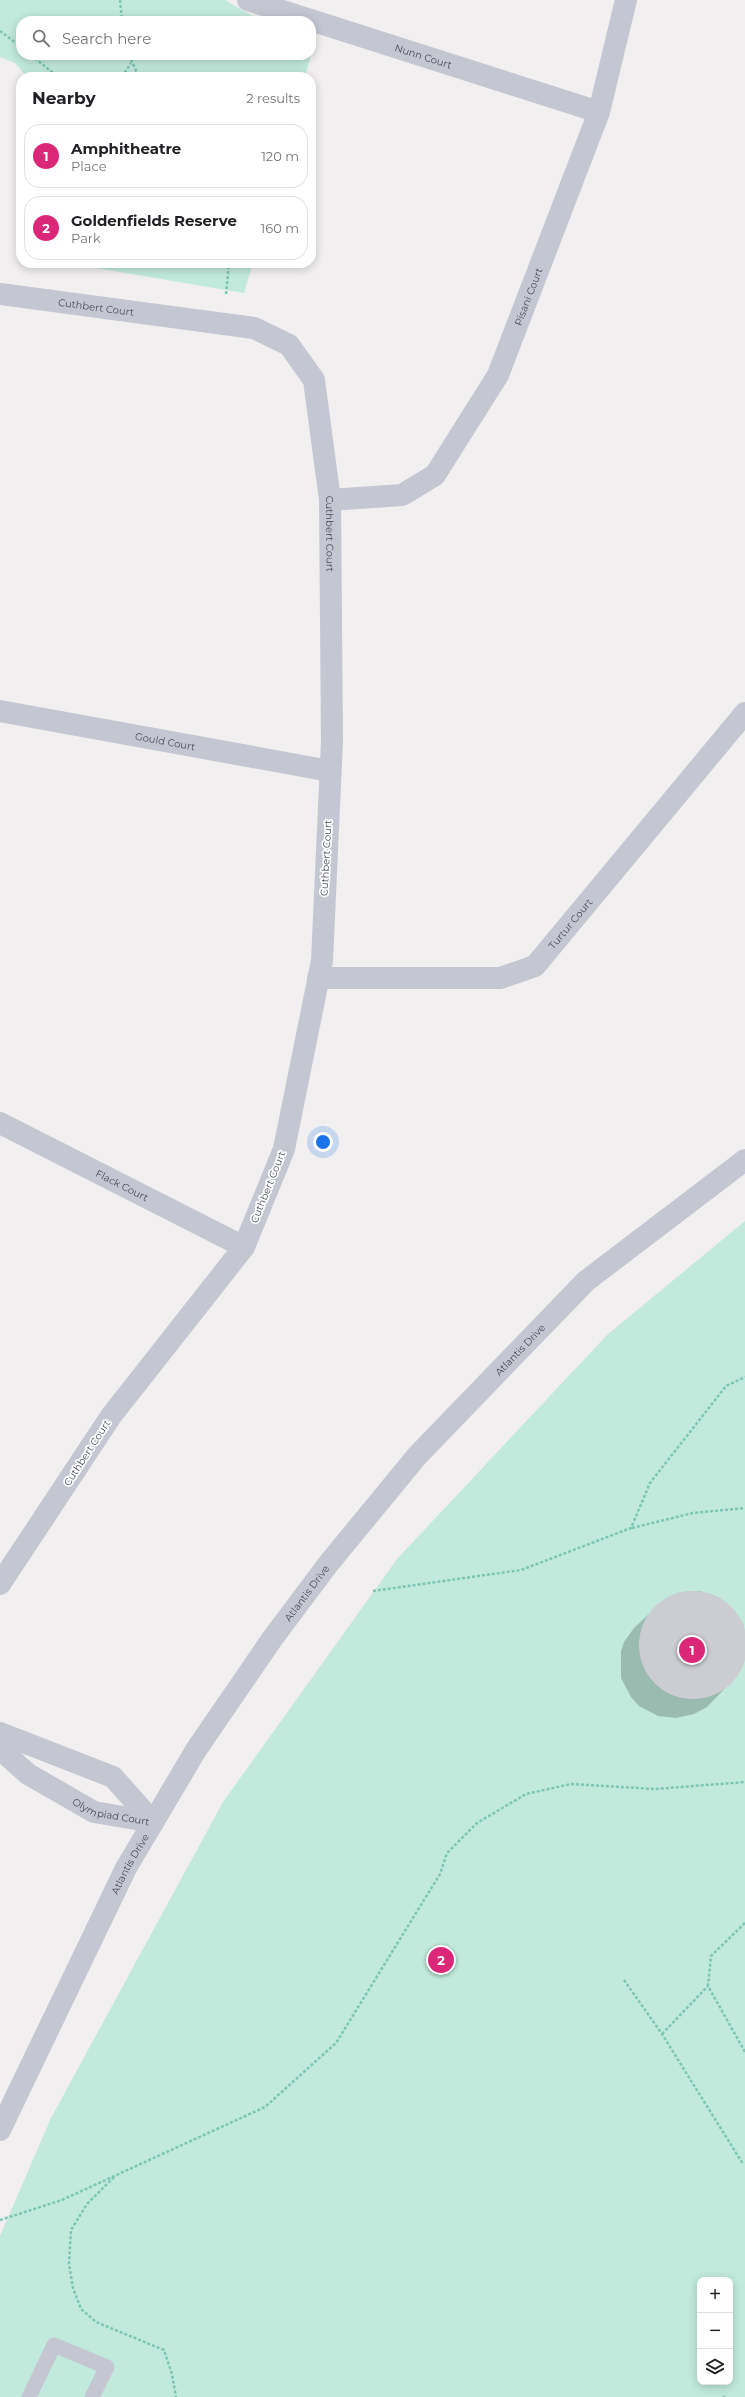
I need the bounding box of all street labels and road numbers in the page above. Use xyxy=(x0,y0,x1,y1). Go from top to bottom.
street label: Nunn Court xyxy=(393,41,453,71)
street label: Pisani Court xyxy=(511,266,545,327)
street label: Cuthbert Court xyxy=(57,295,135,318)
street label: Cuthbert Court xyxy=(323,495,337,572)
street label: Gould Court xyxy=(134,729,196,753)
street label: Cuthbert Court xyxy=(318,820,334,896)
street label: Turtur Court xyxy=(545,896,595,952)
street label: Cuthbert Court xyxy=(248,1149,288,1225)
street label: Flack Court xyxy=(94,1166,151,1204)
street label: Atlantis Drive xyxy=(492,1321,548,1378)
street label: Cuthbert Court xyxy=(61,1418,113,1488)
street label: Atlantis Drive xyxy=(281,1562,332,1624)
street label: Olympiad Court xyxy=(70,1795,151,1828)
street label: Atlantis Drive xyxy=(108,1831,151,1896)

